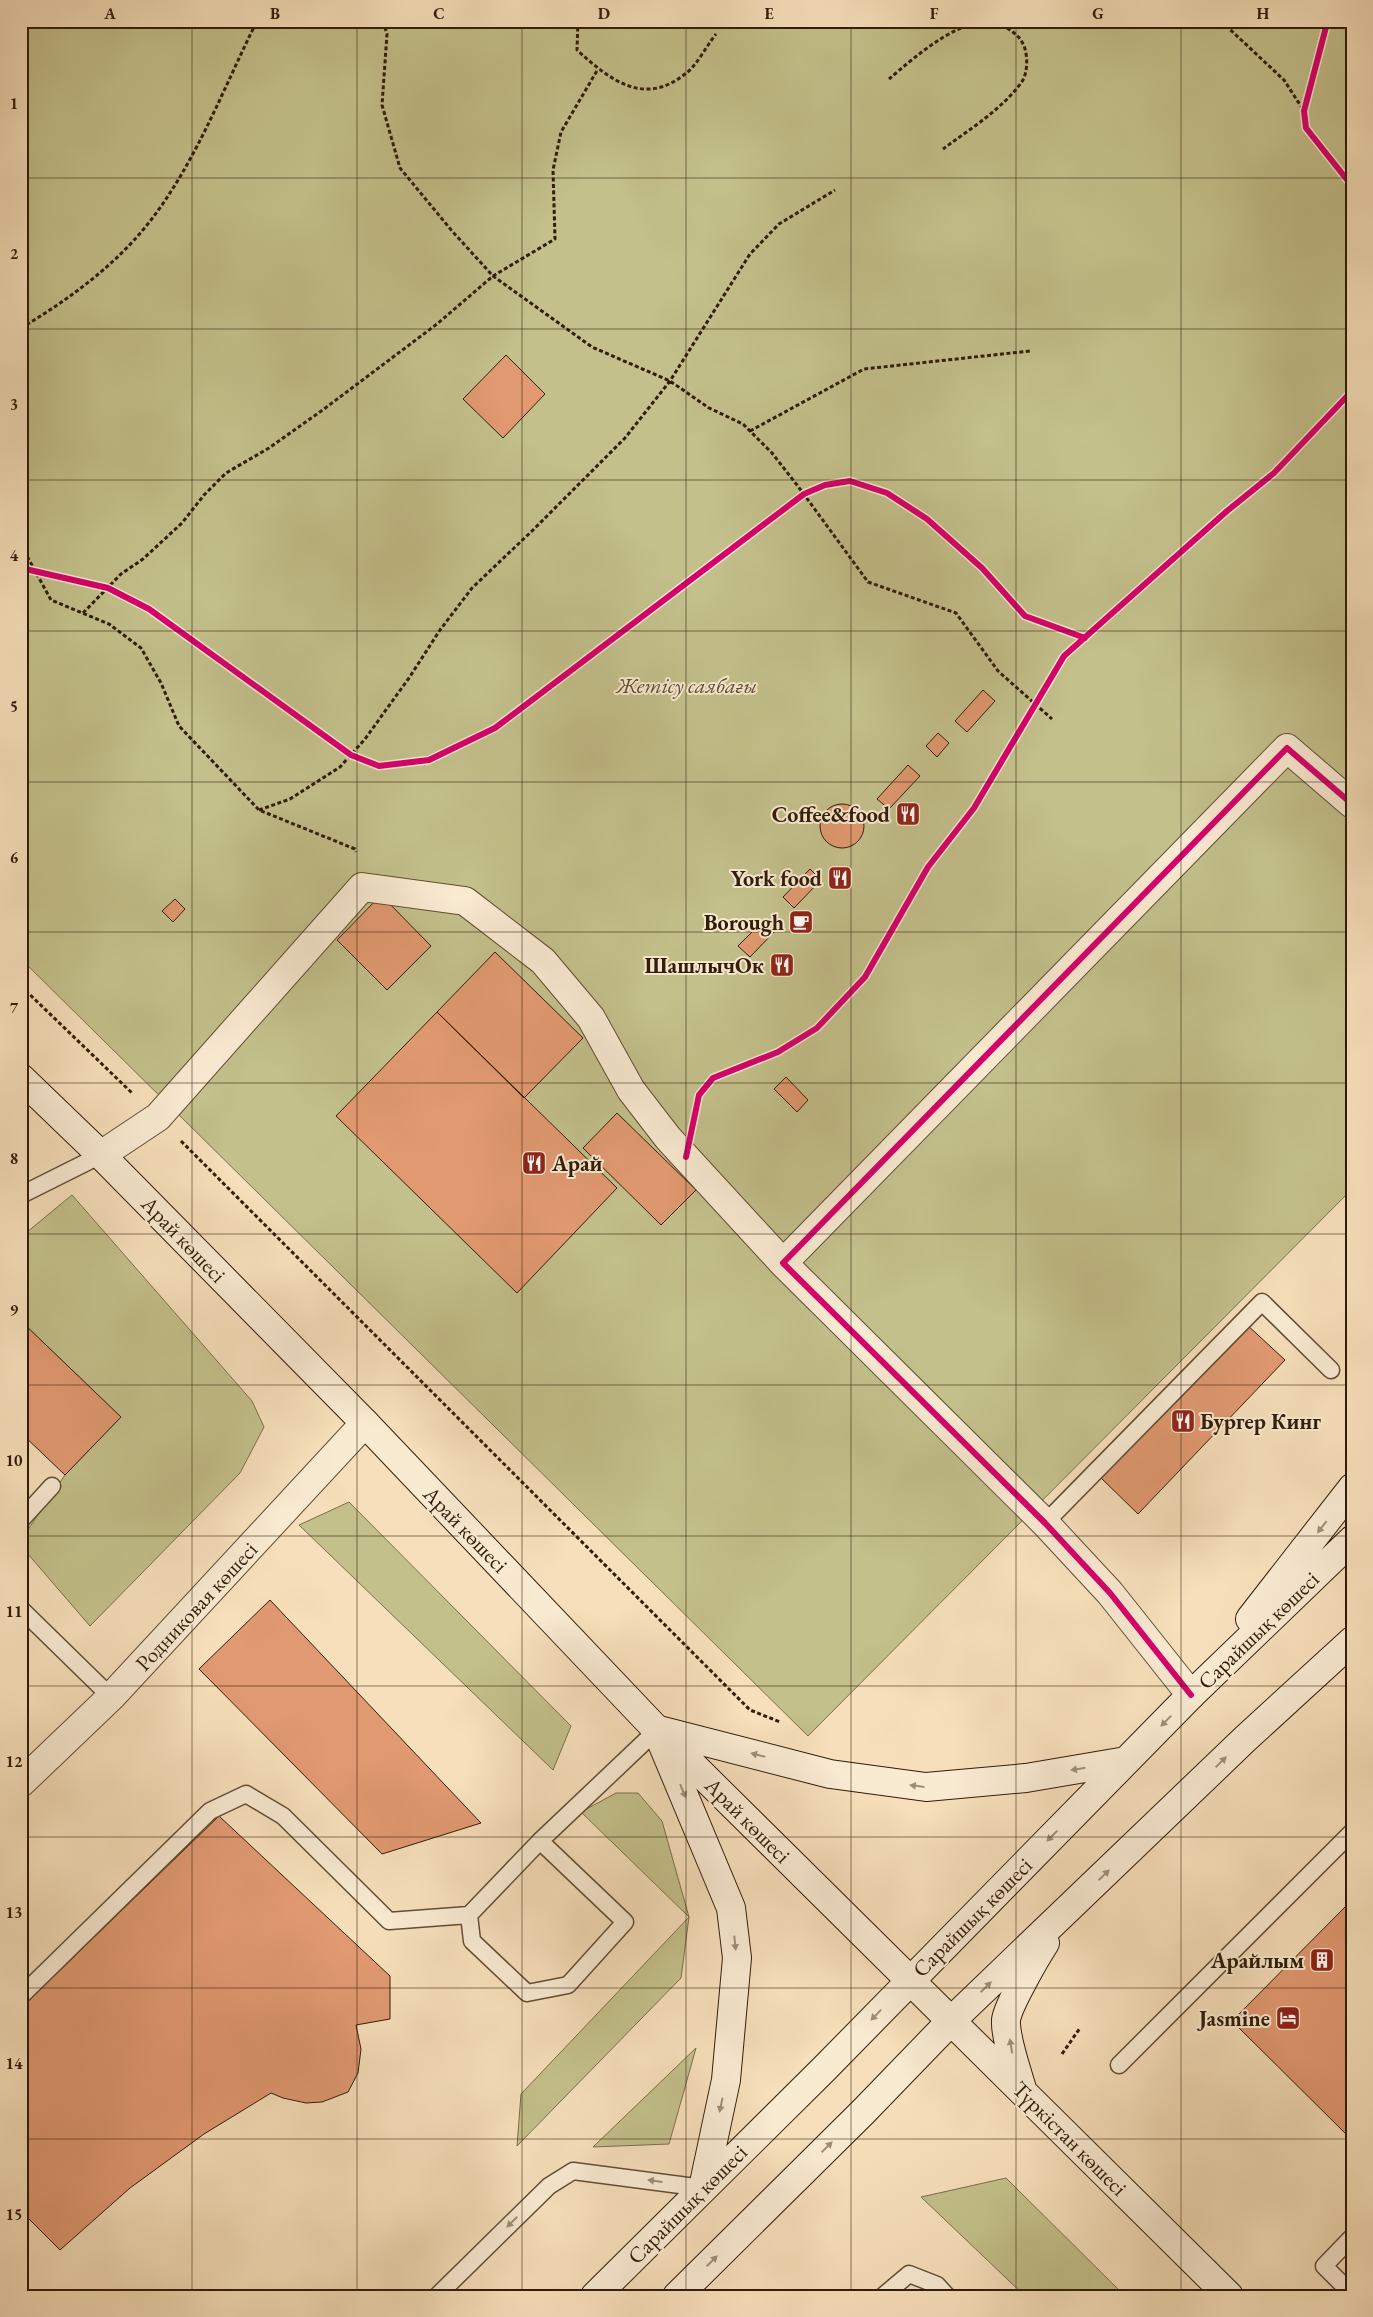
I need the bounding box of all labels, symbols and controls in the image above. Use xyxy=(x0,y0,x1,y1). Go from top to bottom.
text: A xyxy=(103,3,116,24)
text: B xyxy=(270,3,280,24)
text: C xyxy=(433,3,445,24)
text: D xyxy=(598,3,610,24)
text: E xyxy=(764,3,774,24)
text: F xyxy=(930,3,939,24)
text: G xyxy=(1092,3,1104,24)
text: H xyxy=(1257,3,1270,24)
text: 1 xyxy=(10,93,18,114)
text: 2 xyxy=(10,243,19,264)
text: 3 xyxy=(10,394,18,415)
text: 4 xyxy=(10,545,19,566)
park label: Жетісу саябағы xyxy=(615,671,757,700)
text: 5 xyxy=(10,696,18,717)
place label: Coffee&food xyxy=(772,800,890,829)
restaurant icon: Coffee&food xyxy=(895,801,921,827)
text: 6 xyxy=(10,847,19,868)
place label: York food xyxy=(731,864,822,893)
restaurant icon: York food xyxy=(827,865,853,891)
place label: Borough xyxy=(704,908,784,937)
cafe icon: Borough xyxy=(788,909,814,935)
place label: ШашлычОк xyxy=(644,951,765,980)
restaurant icon: ШашлычОк xyxy=(769,952,795,978)
text: 7 xyxy=(10,997,19,1018)
text: 8 xyxy=(10,1148,18,1169)
place label: Арай xyxy=(551,1149,603,1178)
restaurant icon: Арай xyxy=(521,1150,547,1176)
street label: Арай көшесі xyxy=(134,1189,232,1289)
text: 9 xyxy=(10,1299,19,1320)
place label: Бургер Кинг xyxy=(1200,1407,1321,1436)
restaurant icon: Бургер Кинг xyxy=(1170,1408,1196,1434)
text: 10 xyxy=(6,1450,23,1471)
street label: Арай көшесі xyxy=(416,1479,514,1579)
one-way arrow xyxy=(1317,1520,1327,1534)
street label: Родниковая көшесі xyxy=(129,1535,264,1677)
street label: Сарайшық көшесі xyxy=(1191,1565,1325,1696)
text: 11 xyxy=(6,1601,22,1622)
one-way arrow xyxy=(1160,1714,1172,1726)
text: 12 xyxy=(6,1751,23,1772)
one-way arrow xyxy=(750,1751,765,1759)
one-way arrow xyxy=(1215,1756,1227,1768)
one-way arrow xyxy=(1070,1766,1086,1774)
street label: Арай көшесі xyxy=(698,1771,797,1869)
one-way arrow xyxy=(909,1782,925,1790)
one-way arrow xyxy=(679,1784,687,1798)
one-way arrow xyxy=(1046,1830,1058,1842)
street label: Сарайшық көшесі xyxy=(906,1851,1039,1984)
one-way arrow xyxy=(1098,1869,1110,1881)
text: 13 xyxy=(6,1902,22,1923)
one-way arrow xyxy=(731,1936,739,1952)
place label: Арайлым xyxy=(1210,1946,1304,1975)
building icon: Арайлым xyxy=(1309,1947,1335,1973)
one-way arrow xyxy=(980,1981,992,1993)
place label: Jasmine xyxy=(1197,2004,1270,2033)
hotel icon: Jasmine xyxy=(1275,2005,1301,2031)
one-way arrow xyxy=(870,2009,882,2021)
one-way arrow xyxy=(1006,2037,1014,2053)
text: 14 xyxy=(6,2053,23,2074)
street label: Түркістан көшесі xyxy=(1006,2075,1133,2202)
one-way arrow xyxy=(717,2097,725,2112)
street label: Сарайшық көшесі xyxy=(621,2138,754,2271)
one-way arrow xyxy=(821,2141,833,2153)
one-way arrow xyxy=(647,2177,663,2185)
text: 15 xyxy=(6,2204,22,2225)
one-way arrow xyxy=(506,2216,518,2228)
one-way arrow xyxy=(705,2256,717,2268)

